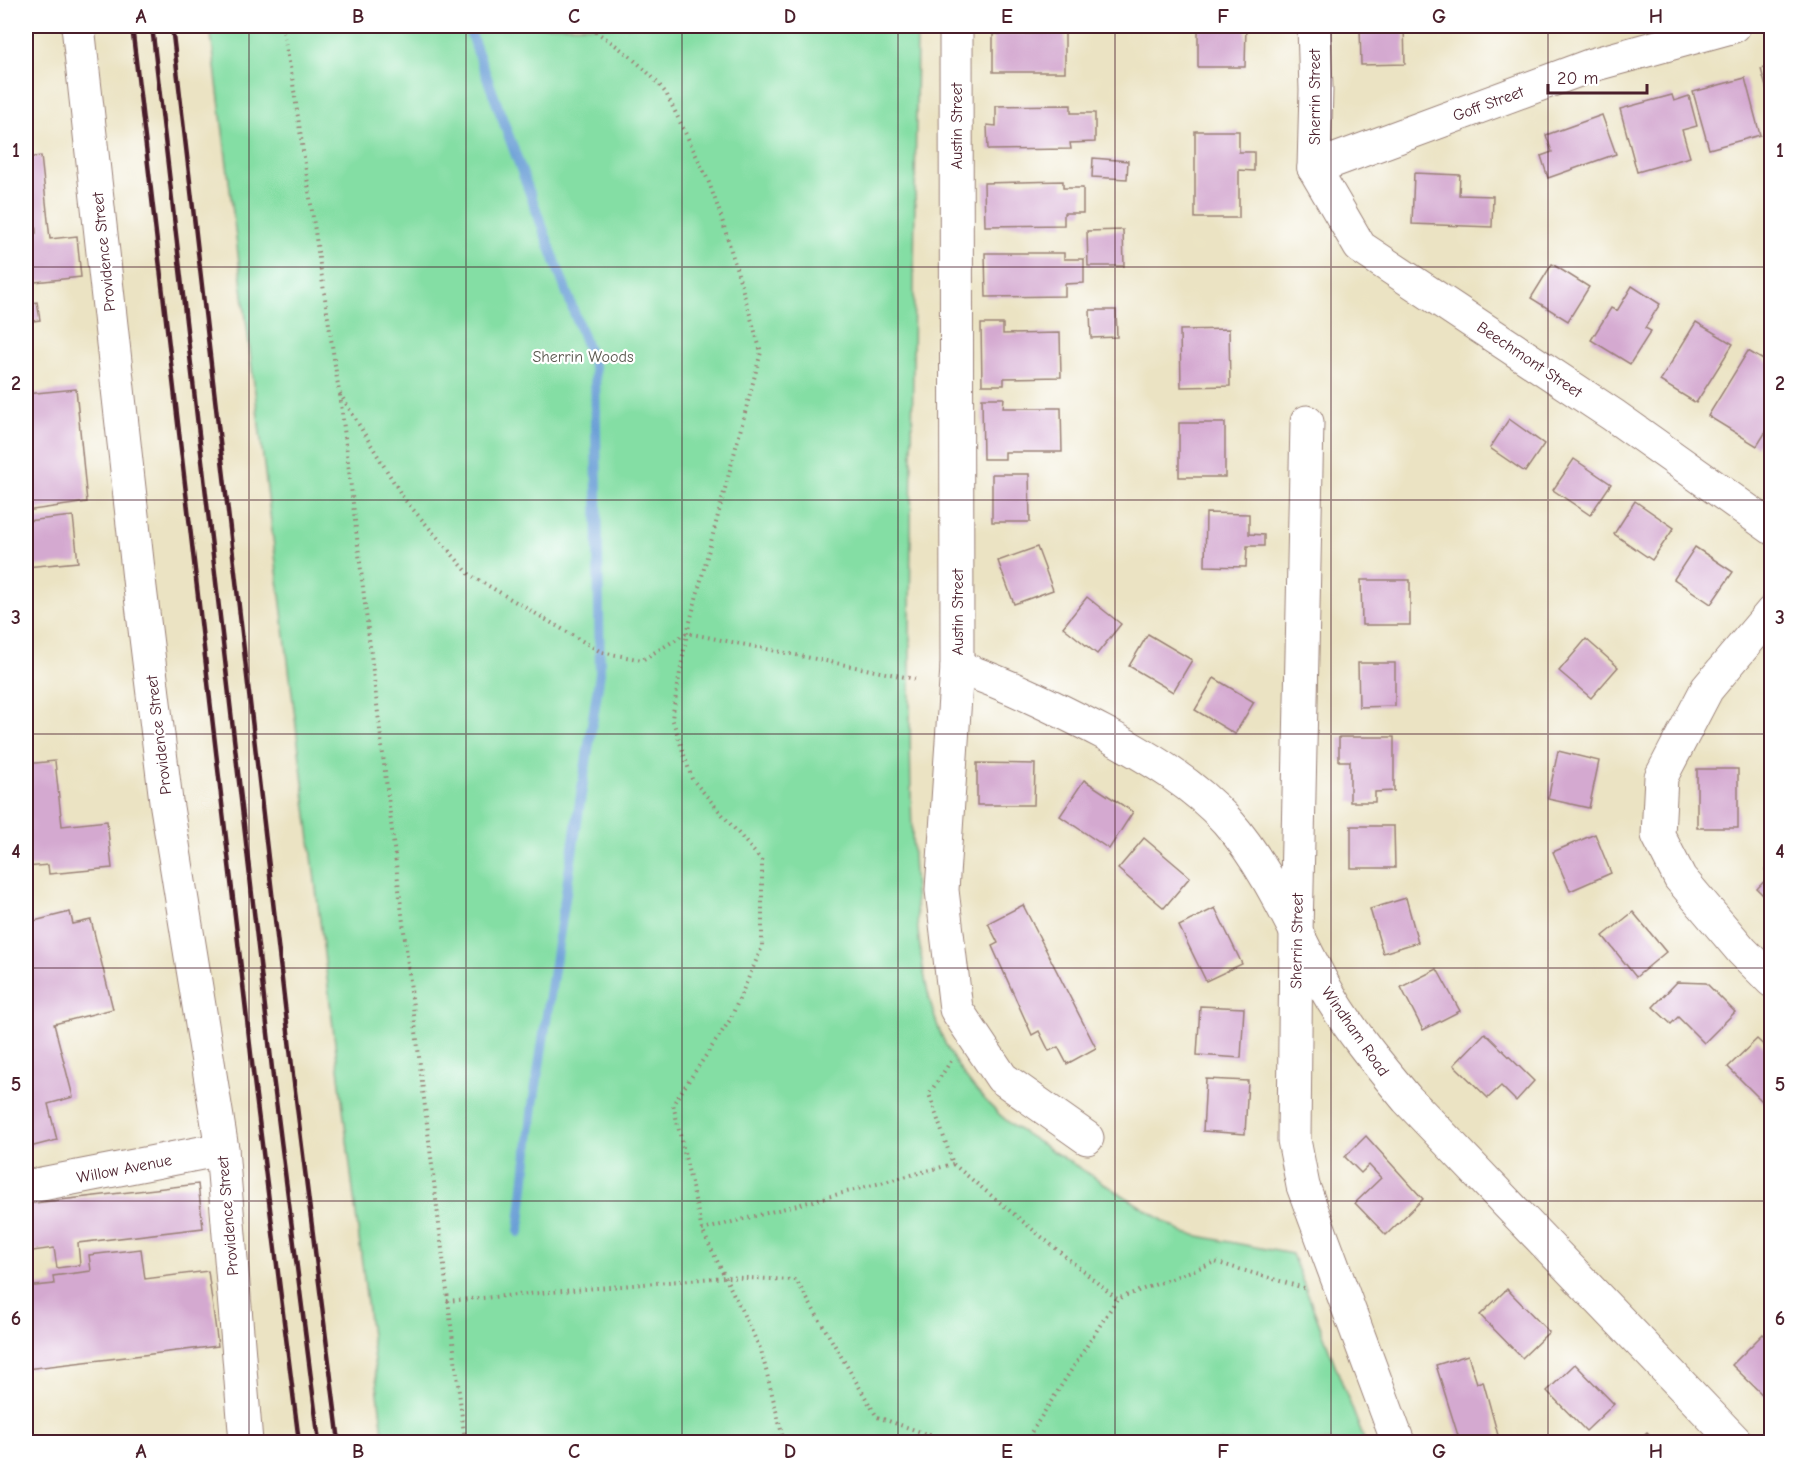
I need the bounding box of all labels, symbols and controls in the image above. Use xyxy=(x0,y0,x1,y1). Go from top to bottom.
text: A xyxy=(135,5,147,28)
text: B xyxy=(352,5,364,28)
text: C xyxy=(568,5,580,28)
text: D xyxy=(784,5,796,28)
text: E xyxy=(1001,5,1013,28)
text: F xyxy=(1217,5,1229,28)
text: G xyxy=(1432,5,1446,28)
text: H xyxy=(1649,5,1663,28)
street label: Sherrin Street xyxy=(1306,49,1324,145)
scale bar xyxy=(1548,57,1647,95)
text: 20 m xyxy=(1557,68,1598,89)
street label: Austin Street xyxy=(948,82,966,169)
street label: Goff Street xyxy=(1450,83,1527,125)
text: 1 xyxy=(12,139,20,162)
text: 1 xyxy=(1776,139,1784,162)
street label: Providence Street xyxy=(89,191,119,313)
street label: Beechmont Street xyxy=(1474,318,1586,402)
park label: Sherrin Woods xyxy=(532,348,634,366)
text: 2 xyxy=(11,372,21,395)
text: 2 xyxy=(1775,372,1785,395)
street label: Austin Street xyxy=(949,568,967,655)
text: 3 xyxy=(11,606,21,629)
text: 3 xyxy=(1775,606,1785,629)
street label: Providence Street xyxy=(143,674,175,796)
text: 4 xyxy=(11,840,21,863)
text: 4 xyxy=(1775,840,1785,863)
street label: Sherrin Street xyxy=(1287,892,1307,989)
street label: Windham Road xyxy=(1318,983,1393,1080)
text: 5 xyxy=(11,1073,21,1096)
text: 5 xyxy=(1775,1073,1785,1096)
street label: Willow Avenue xyxy=(75,1151,173,1187)
street label: Providence Street xyxy=(214,1155,242,1277)
text: 6 xyxy=(11,1307,21,1330)
text: 6 xyxy=(1775,1307,1785,1330)
text: A xyxy=(135,1440,147,1463)
text: B xyxy=(352,1440,364,1463)
text: C xyxy=(568,1440,580,1463)
text: D xyxy=(784,1440,796,1463)
text: E xyxy=(1001,1440,1013,1463)
text: F xyxy=(1217,1440,1229,1463)
text: G xyxy=(1432,1440,1446,1463)
text: H xyxy=(1649,1440,1663,1463)

